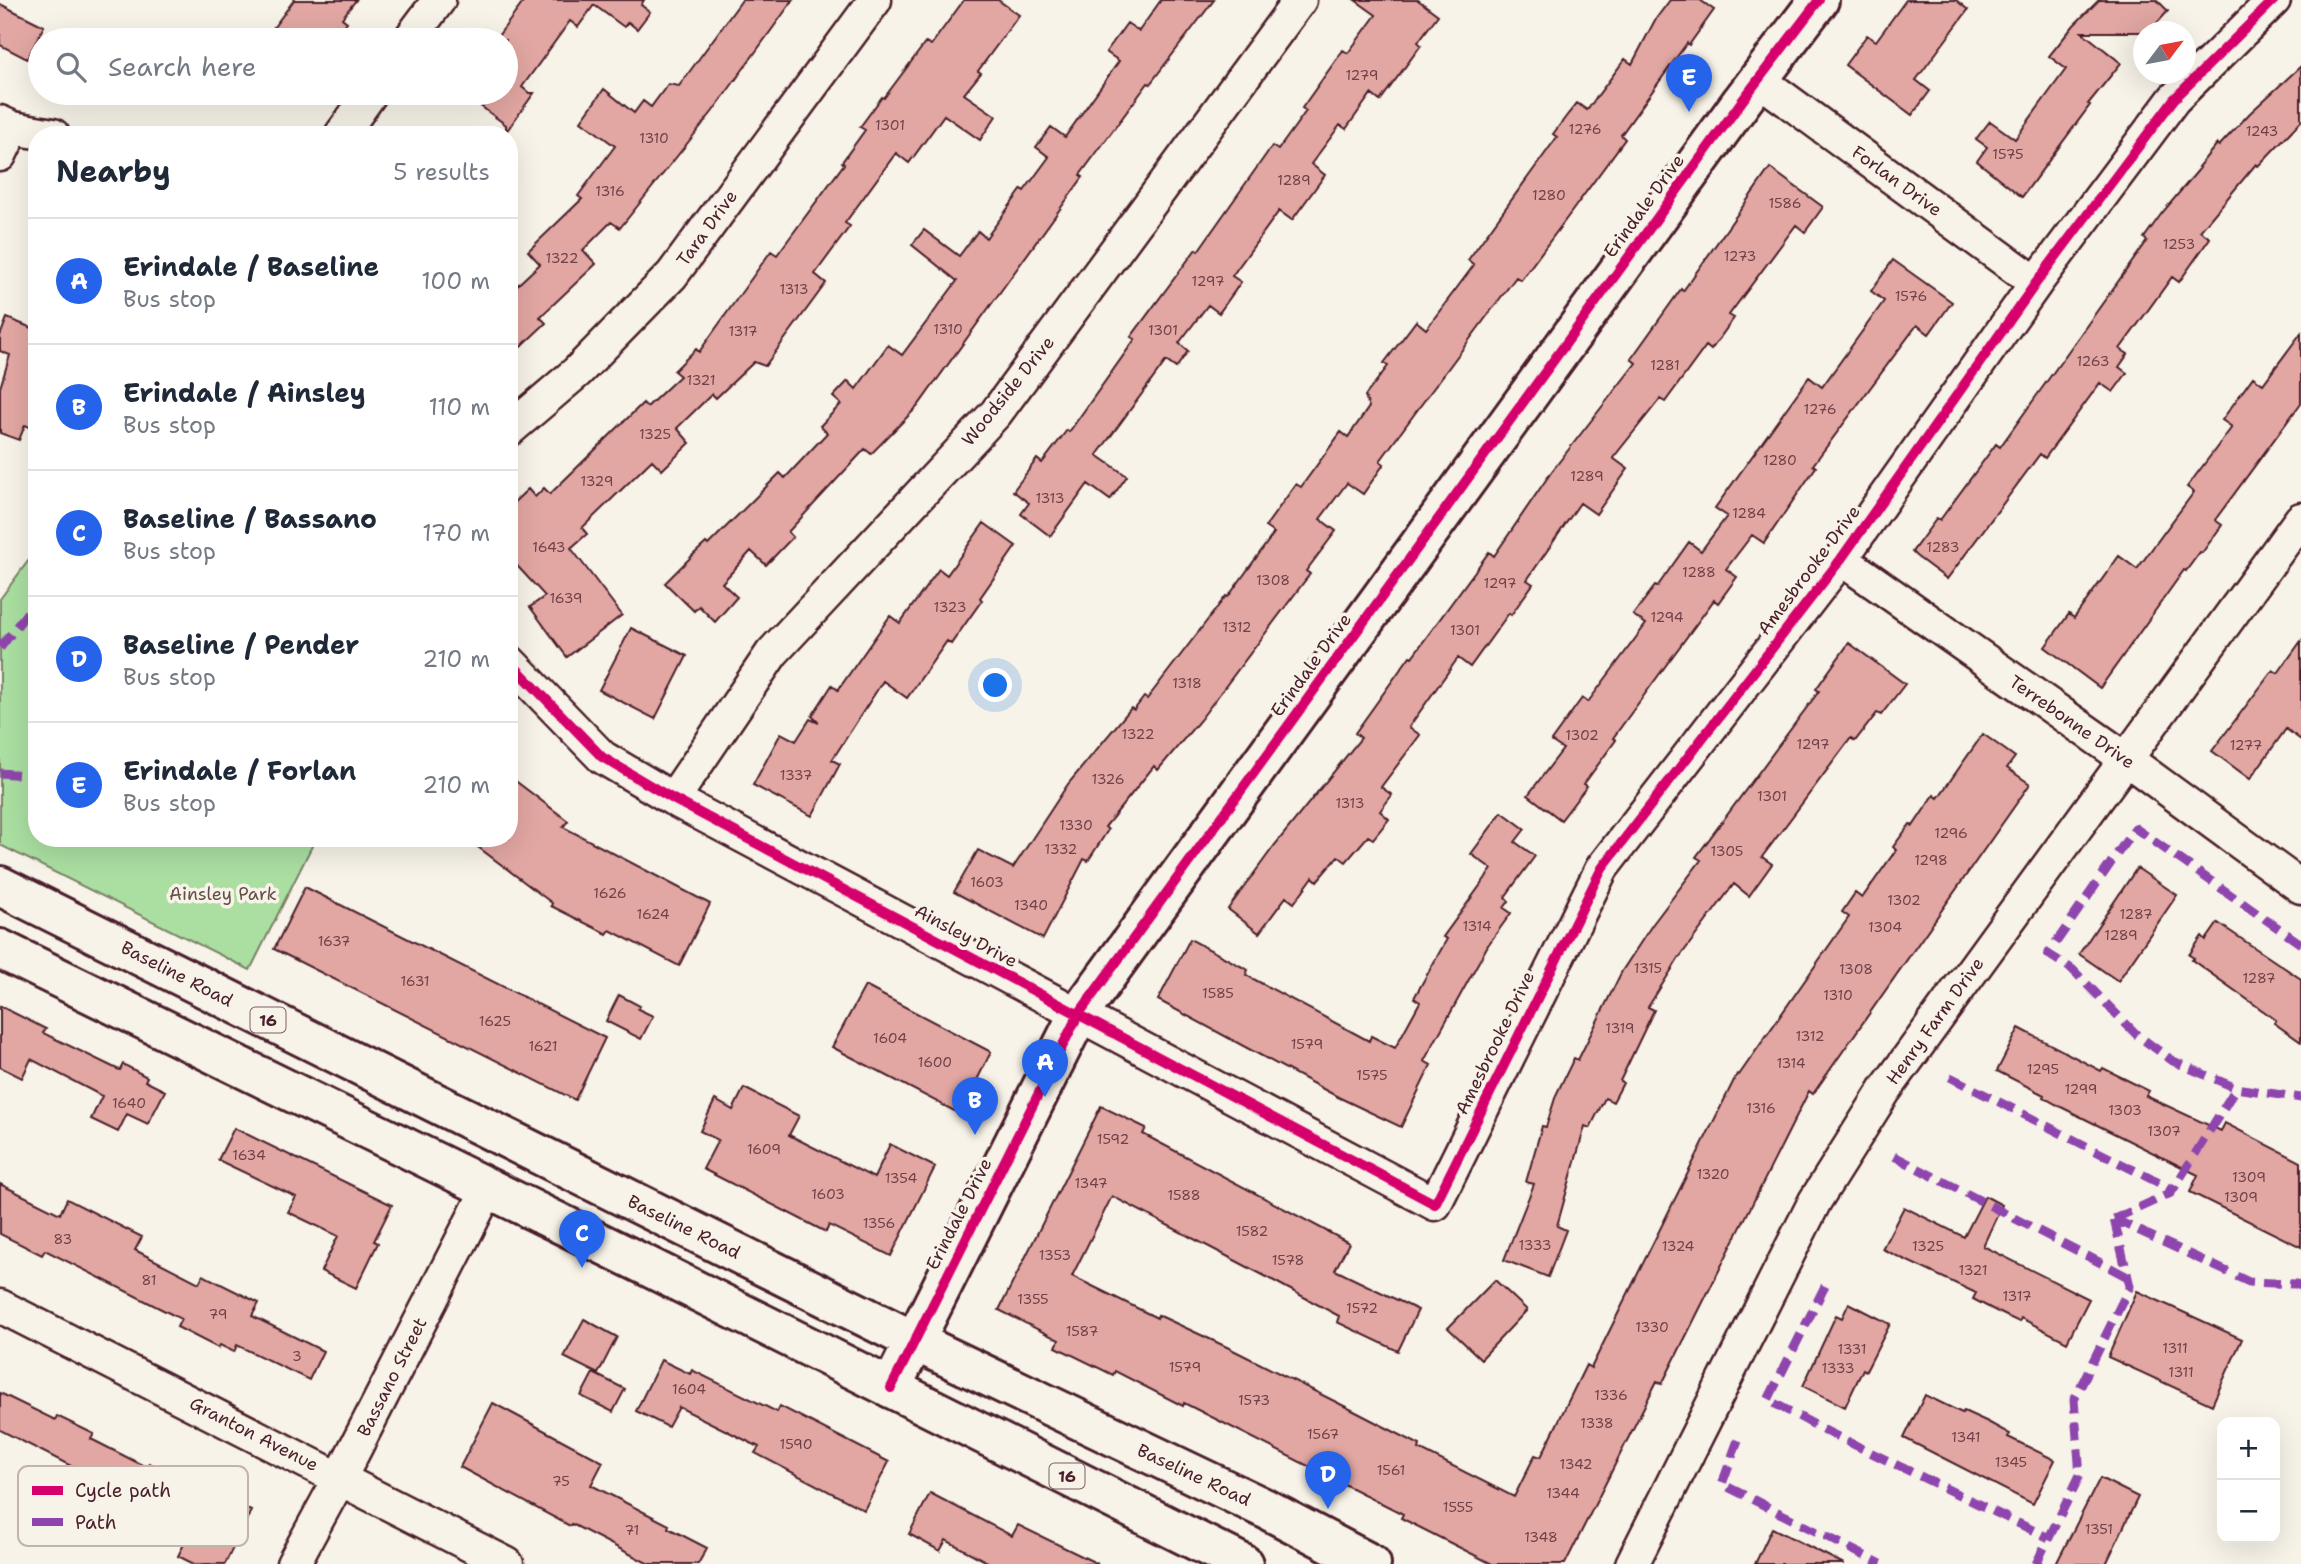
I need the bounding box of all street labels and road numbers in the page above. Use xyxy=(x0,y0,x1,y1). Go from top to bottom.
street label: Forlan Drive xyxy=(1847,140,1947,222)
street label: Erindale Drive xyxy=(1598,149,1690,263)
street label: Tara Drive xyxy=(671,185,743,271)
street label: Woodside Drive xyxy=(956,331,1060,451)
street label: Amesbrooke Drive xyxy=(1752,500,1866,640)
street label: Erindale Drive xyxy=(1265,608,1357,722)
street label: Terrebonne Drive xyxy=(2004,670,2140,774)
street label: Ainsley Drive xyxy=(910,899,1022,973)
street label: Baseline Road xyxy=(117,935,237,1013)
street label: Henry Farm Drive xyxy=(1881,952,1989,1090)
street label: Amesbrooke Drive xyxy=(1450,967,1540,1119)
road number: 16 xyxy=(250,1008,286,1032)
street label: Erindale Drive xyxy=(920,1154,998,1274)
street label: Baseline Road xyxy=(624,1189,744,1265)
street label: Bassano Street xyxy=(352,1313,432,1441)
street label: Granton Avenue xyxy=(185,1391,323,1477)
street label: Baseline Road xyxy=(1133,1438,1255,1512)
road number: 16 xyxy=(1050,1464,1084,1488)

